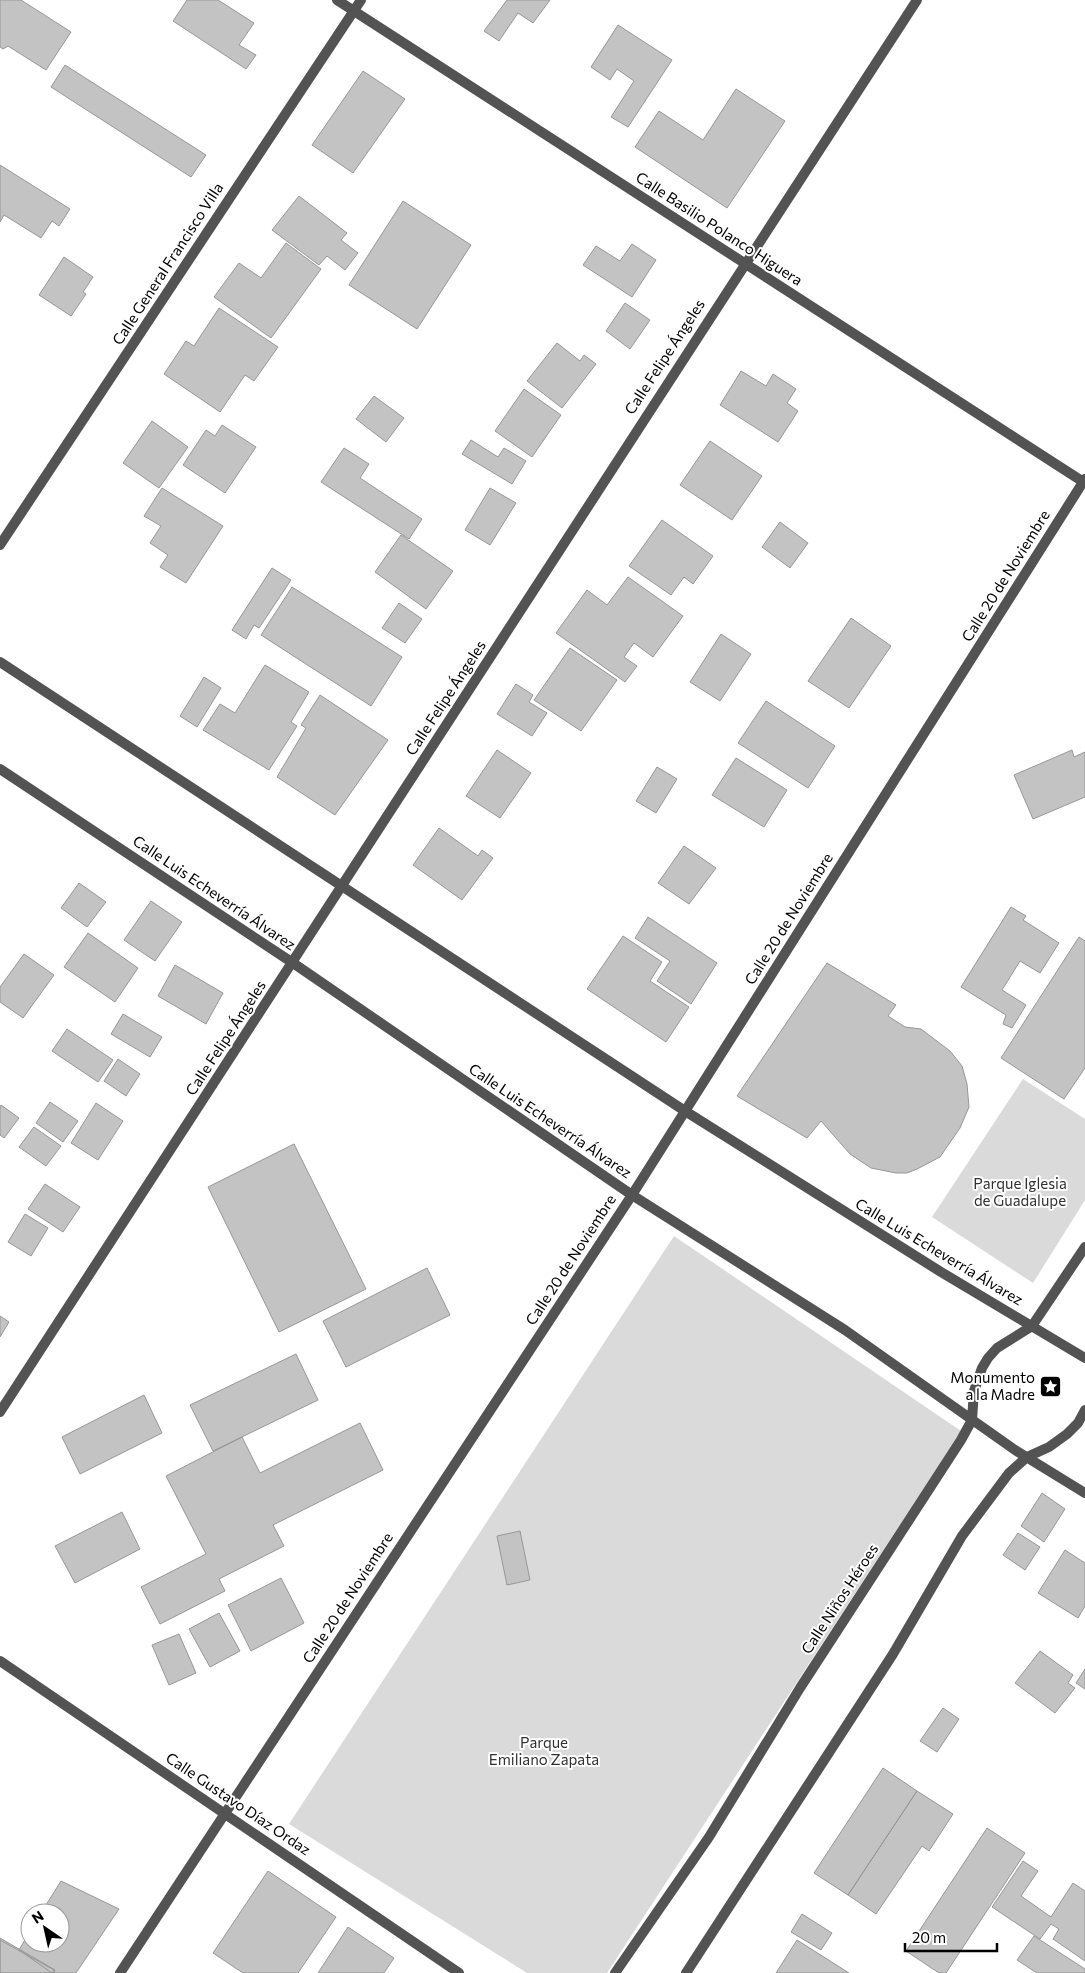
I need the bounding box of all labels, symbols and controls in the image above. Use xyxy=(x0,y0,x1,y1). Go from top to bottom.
street label: Calle Basilio Polanco Higuera xyxy=(633,167,806,289)
street label: Calle General Francisco Villa xyxy=(108,179,226,348)
street label: Calle Felipe Ángeles xyxy=(619,295,708,417)
street label: Calle 20 de Noviembre xyxy=(957,506,1053,645)
street label: Calle Felipe Ángeles xyxy=(400,636,489,758)
street label: Calle Luis Echeverría Álvarez xyxy=(130,830,300,953)
street label: Calle 20 de Noviembre xyxy=(740,849,836,988)
street label: Calle Felipe Ángeles xyxy=(180,976,269,1098)
street label: Calle Luis Echeverría Álvarez xyxy=(466,1058,636,1181)
park label: Parque Iglesia de Guadalupe xyxy=(973,1174,1067,1209)
street label: Calle 20 de Noviembre xyxy=(521,1191,619,1328)
street label: Calle Luis Echeverría Álvarez xyxy=(852,1193,1027,1308)
place label: Monumento a la Madre xyxy=(950,1368,1035,1403)
place icon: Monumento a la Madre xyxy=(1039,1375,1063,1399)
street label: Calle 20 de Noviembre xyxy=(298,1529,396,1666)
street label: Calle Niños Héroes xyxy=(797,1540,881,1657)
park label: Parque Emiliano Zapata xyxy=(489,1733,599,1768)
street label: Calle Gustavo Díaz Ordaz xyxy=(163,1748,314,1858)
north arrow xyxy=(20,1903,70,1953)
text: N xyxy=(28,1907,47,1927)
scale bar xyxy=(905,1920,998,1952)
text: 20 m xyxy=(912,1928,946,1946)

